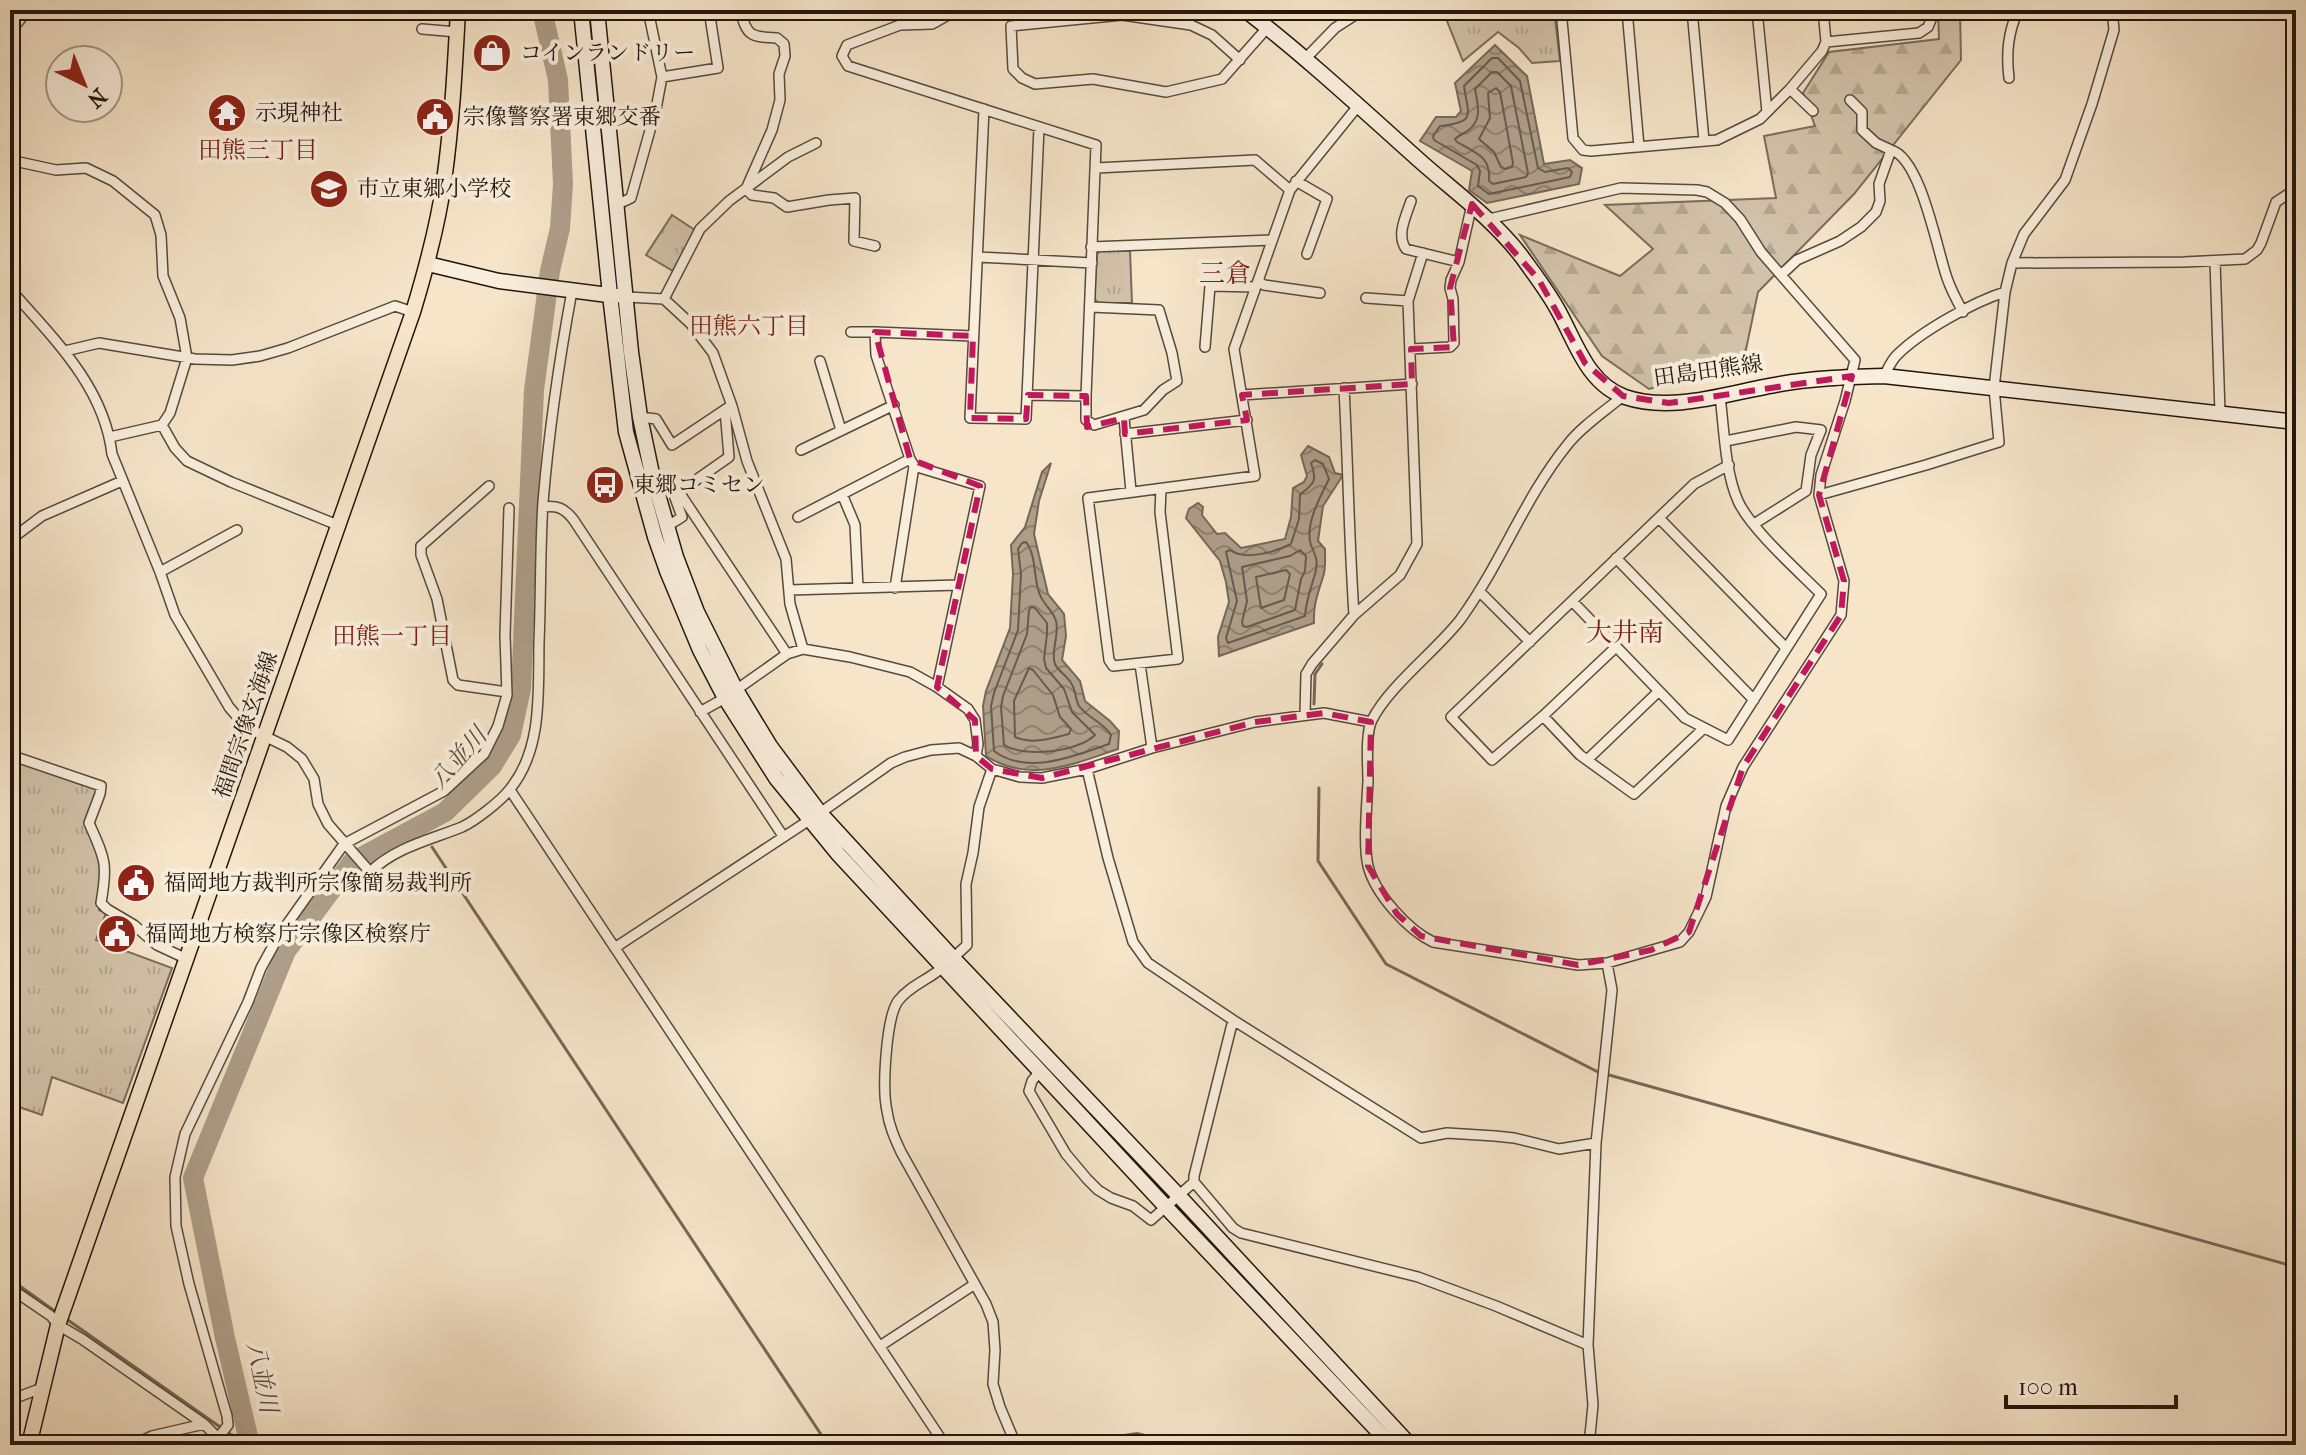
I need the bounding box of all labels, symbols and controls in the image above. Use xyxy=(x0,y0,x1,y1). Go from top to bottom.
shop icon: コインランドリー xyxy=(471,32,513,74)
place label: コインランドリー xyxy=(520,40,695,66)
north arrow xyxy=(44,44,124,124)
text: N xyxy=(82,83,112,113)
temple icon: 示現神社 xyxy=(206,92,248,134)
public building icon: 宗像警察署東郷交番 xyxy=(414,96,456,138)
place label: 示現神社 xyxy=(255,100,343,126)
place label: 宗像警察署東郷交番 xyxy=(463,104,661,130)
district label: 田熊三丁目 xyxy=(198,136,318,164)
school or university icon: 市立東郷小学校 xyxy=(308,168,350,210)
place label: 市立東郷小学校 xyxy=(357,176,511,202)
district label: 三倉 xyxy=(1199,258,1251,289)
district label: 田熊六丁目 xyxy=(689,312,809,340)
street label: 田島田熊線 xyxy=(1652,350,1764,392)
bus stop icon: 東郷コミセン xyxy=(584,464,626,506)
place label: 東郷コミセン xyxy=(633,472,765,498)
district label: 大井南 xyxy=(1586,617,1664,648)
district label: 田熊一丁目 xyxy=(332,622,452,650)
street label: 福間宗像玄海線 xyxy=(209,648,283,802)
water label: 八並川 xyxy=(424,719,494,794)
public building icon: 福岡地方裁判所宗像簡易裁判所 xyxy=(115,862,157,904)
place label: 福岡地方裁判所宗像簡易裁判所 xyxy=(164,870,472,896)
public building icon: 福岡地方検察庁宗像区検察庁 xyxy=(96,913,138,955)
place label: 福岡地方検察庁宗像区検察庁 xyxy=(145,921,431,947)
water label: 八並川 xyxy=(241,1339,284,1418)
scale bar xyxy=(2006,1359,2176,1409)
text: 100 m xyxy=(2018,1373,2078,1401)

